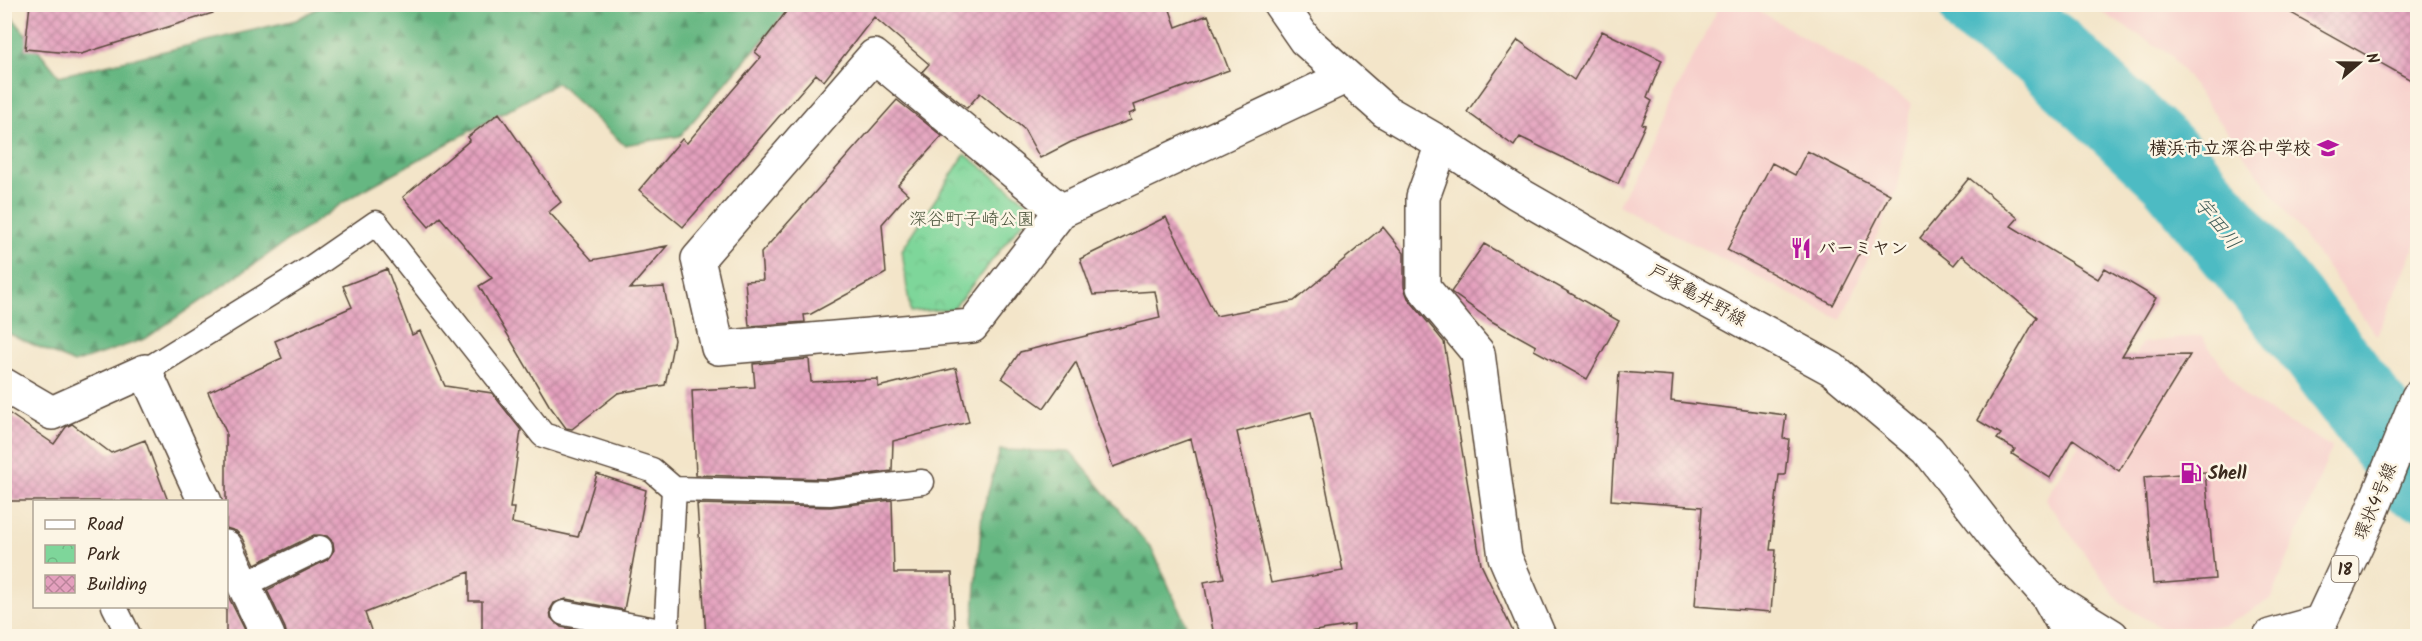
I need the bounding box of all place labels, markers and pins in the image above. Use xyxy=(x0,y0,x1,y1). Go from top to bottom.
place label: 横浜市立深谷中学校 xyxy=(2149,135,2311,164)
school or university icon: 横浜市立深谷中学校 xyxy=(2316,136,2340,160)
place label: バーミヤン xyxy=(1818,235,1908,264)
restaurant icon: バーミヤン xyxy=(1789,236,1813,260)
place label: Shell xyxy=(2208,460,2247,489)
fuel station icon: Shell xyxy=(2179,461,2203,485)

